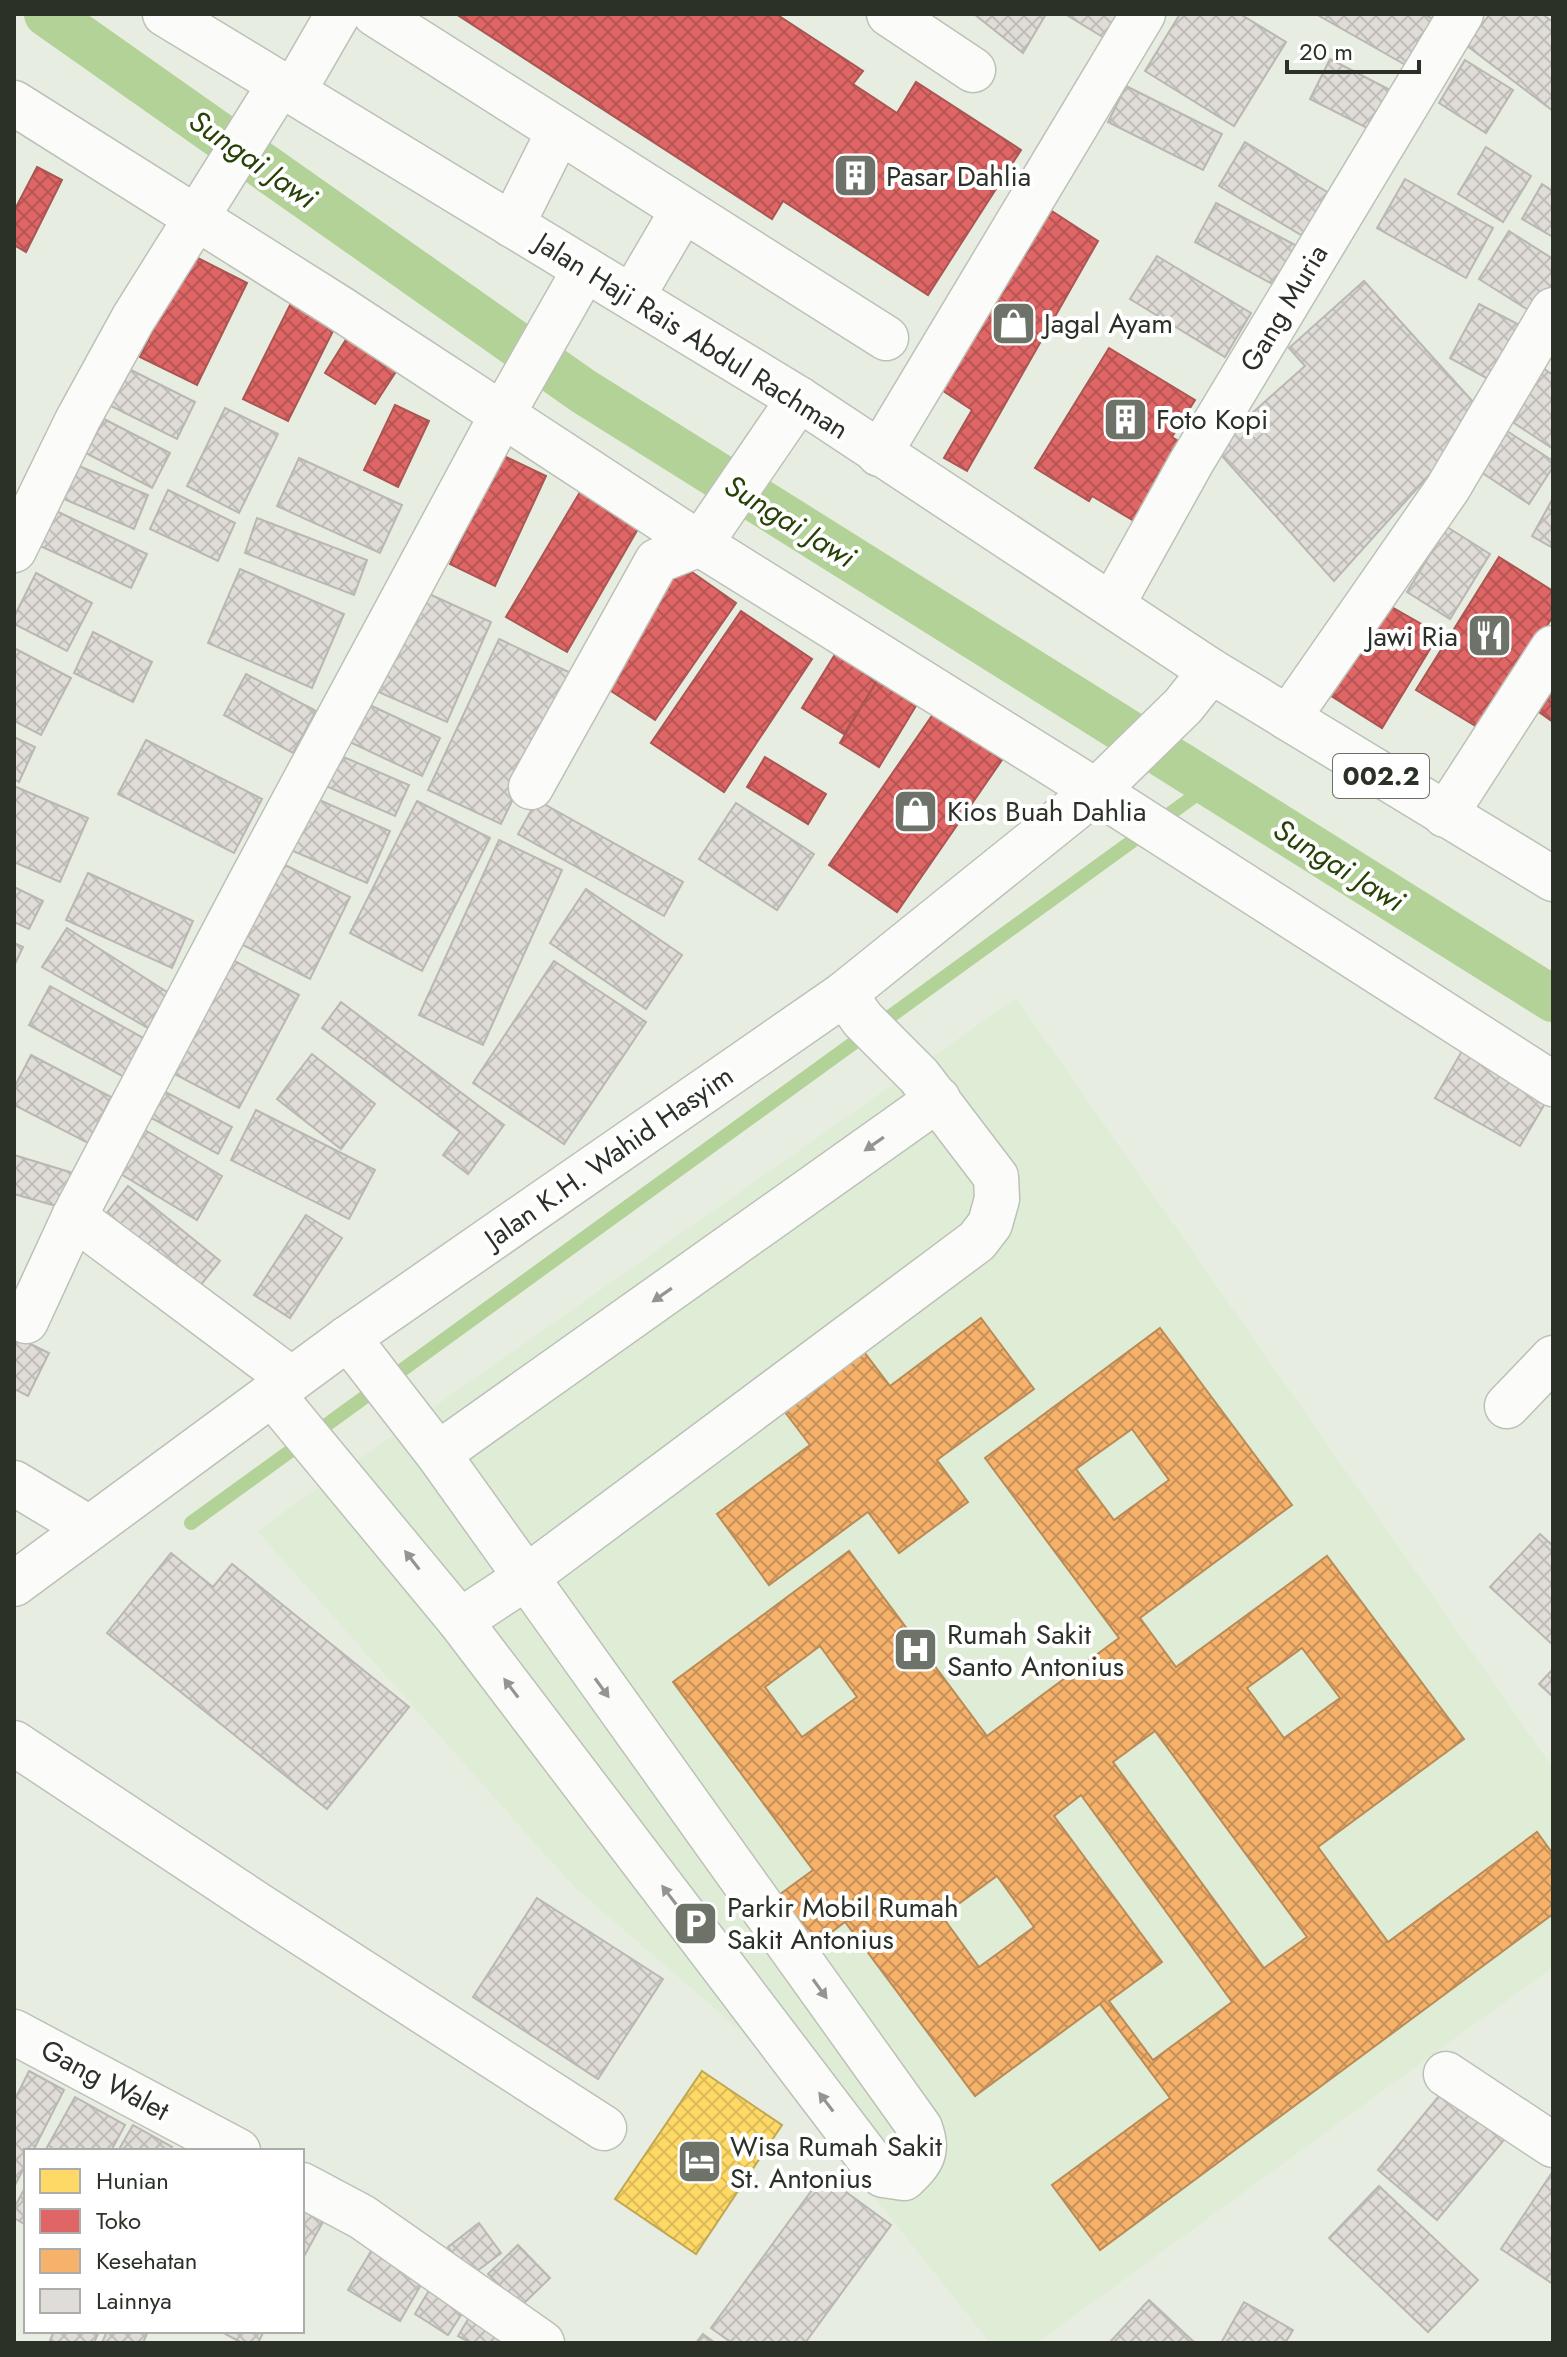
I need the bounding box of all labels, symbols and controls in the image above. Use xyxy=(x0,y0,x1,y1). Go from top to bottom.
scale bar xyxy=(1287,24,1419,74)
text: 20 m xyxy=(1299,34,1353,69)
water label: Sungai Jawi xyxy=(180,99,326,219)
building icon: Pasar Dahlia xyxy=(831,152,879,200)
place label: Pasar Dahlia xyxy=(886,156,1031,197)
street label: Jalan Haji Rais Abdul Rachman xyxy=(524,220,857,449)
street label: Gang Muria xyxy=(1230,237,1338,379)
shop icon: Jagal Ayam xyxy=(989,299,1037,347)
place label: Jagal Ayam xyxy=(1040,303,1173,344)
building icon: Foto Kopi xyxy=(1101,395,1149,443)
place label: Foto Kopi xyxy=(1156,399,1268,440)
water label: Sungai Jawi xyxy=(716,464,864,578)
restaurant icon: Jawi Ria xyxy=(1465,612,1513,660)
place label: Jawi Ria xyxy=(1363,616,1458,657)
road number: 002.2 xyxy=(1333,754,1429,798)
shop icon: Kios Buah Dahlia xyxy=(892,787,940,835)
place label: Kios Buah Dahlia xyxy=(947,791,1146,832)
water label: Sungai Jawi xyxy=(1265,808,1413,922)
street label: Jalan K.H. Wahid Hasyim xyxy=(473,1056,742,1261)
one-way arrow xyxy=(864,1136,885,1152)
one-way arrow xyxy=(652,1287,673,1302)
one-way arrow xyxy=(404,1550,421,1570)
place label: Rumah Sakit Santo Antonius xyxy=(947,1614,1124,1687)
hospital icon: Rumah Sakit Santo Antonius xyxy=(892,1626,940,1674)
one-way arrow xyxy=(594,1677,609,1698)
one-way arrow xyxy=(504,1678,520,1698)
one-way arrow xyxy=(661,1884,677,1905)
place label: Parkir Mobil Rumah Sakit Antonius xyxy=(727,1887,959,1960)
parking icon: Parkir Mobil Rumah Sakit Antonius xyxy=(672,1899,720,1947)
one-way arrow xyxy=(812,1979,827,2000)
street label: Gang Walet xyxy=(33,2029,177,2131)
one-way arrow xyxy=(819,2091,835,2112)
place label: Wisa Rumah Sakit St. Antonius xyxy=(730,2126,942,2199)
hotel icon: Wisa Rumah Sakit St. Antonius xyxy=(675,2138,723,2186)
legend xyxy=(24,2149,304,2333)
text: Hunian xyxy=(96,2163,169,2198)
text: Toko xyxy=(96,2203,141,2238)
text: Kesehatan xyxy=(96,2243,197,2278)
text: Lainnya xyxy=(96,2283,172,2318)

